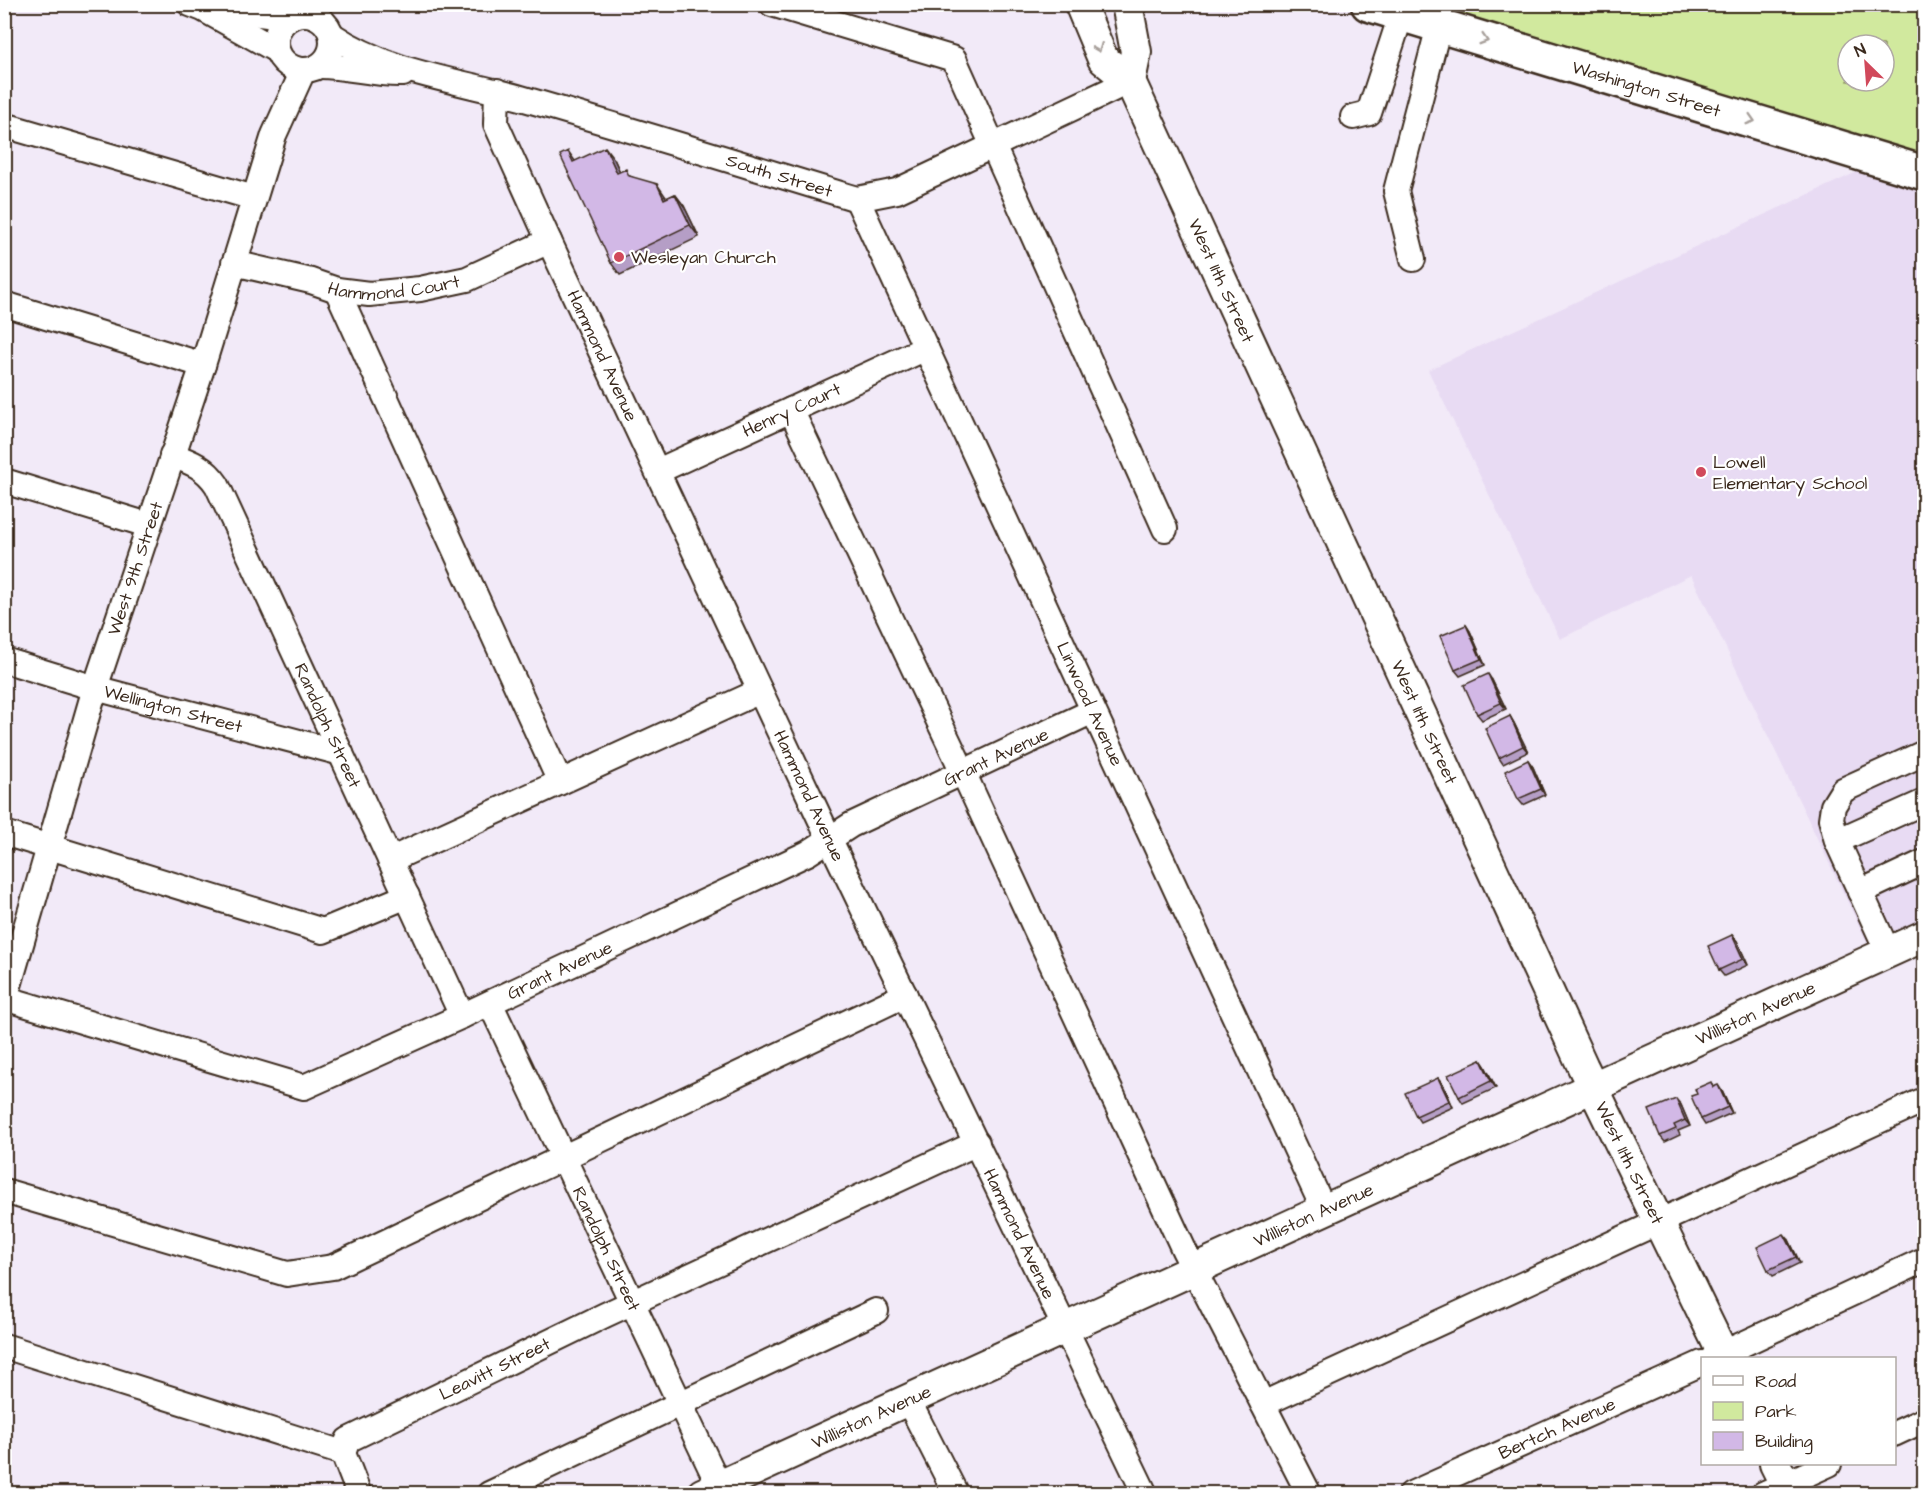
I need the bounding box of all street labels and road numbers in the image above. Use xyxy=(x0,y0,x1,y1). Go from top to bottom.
street label: Washington Street xyxy=(1569,55,1724,124)
street label: South Street xyxy=(723,148,836,204)
street label: West 11th Street xyxy=(1182,215,1261,347)
street label: Hammond Court xyxy=(324,269,463,308)
street label: Hammond Avenue xyxy=(561,286,644,426)
street label: Henry Court xyxy=(738,376,846,444)
street label: West 9th Street xyxy=(101,498,170,639)
street label: Linwood Avenue xyxy=(1050,638,1129,770)
street label: West 11th Street xyxy=(1385,656,1464,789)
street label: Randolph Street xyxy=(288,659,367,793)
street label: Wellington Street xyxy=(101,679,246,740)
street label: Grant Avenue xyxy=(939,722,1053,793)
street label: Hammond Avenue xyxy=(767,726,850,866)
street label: Grant Avenue xyxy=(503,935,617,1006)
street label: Williston Avenue xyxy=(1692,975,1820,1052)
street label: West 11th Street xyxy=(1589,1097,1670,1229)
street label: Hammond Avenue xyxy=(977,1164,1061,1304)
street label: Williston Avenue xyxy=(1250,1177,1378,1254)
street label: Randolph Street xyxy=(566,1183,647,1316)
street label: Leavitt Street xyxy=(435,1331,555,1407)
street label: Williston Avenue xyxy=(807,1379,936,1455)
street label: Bertch Avenue xyxy=(1495,1391,1620,1466)

